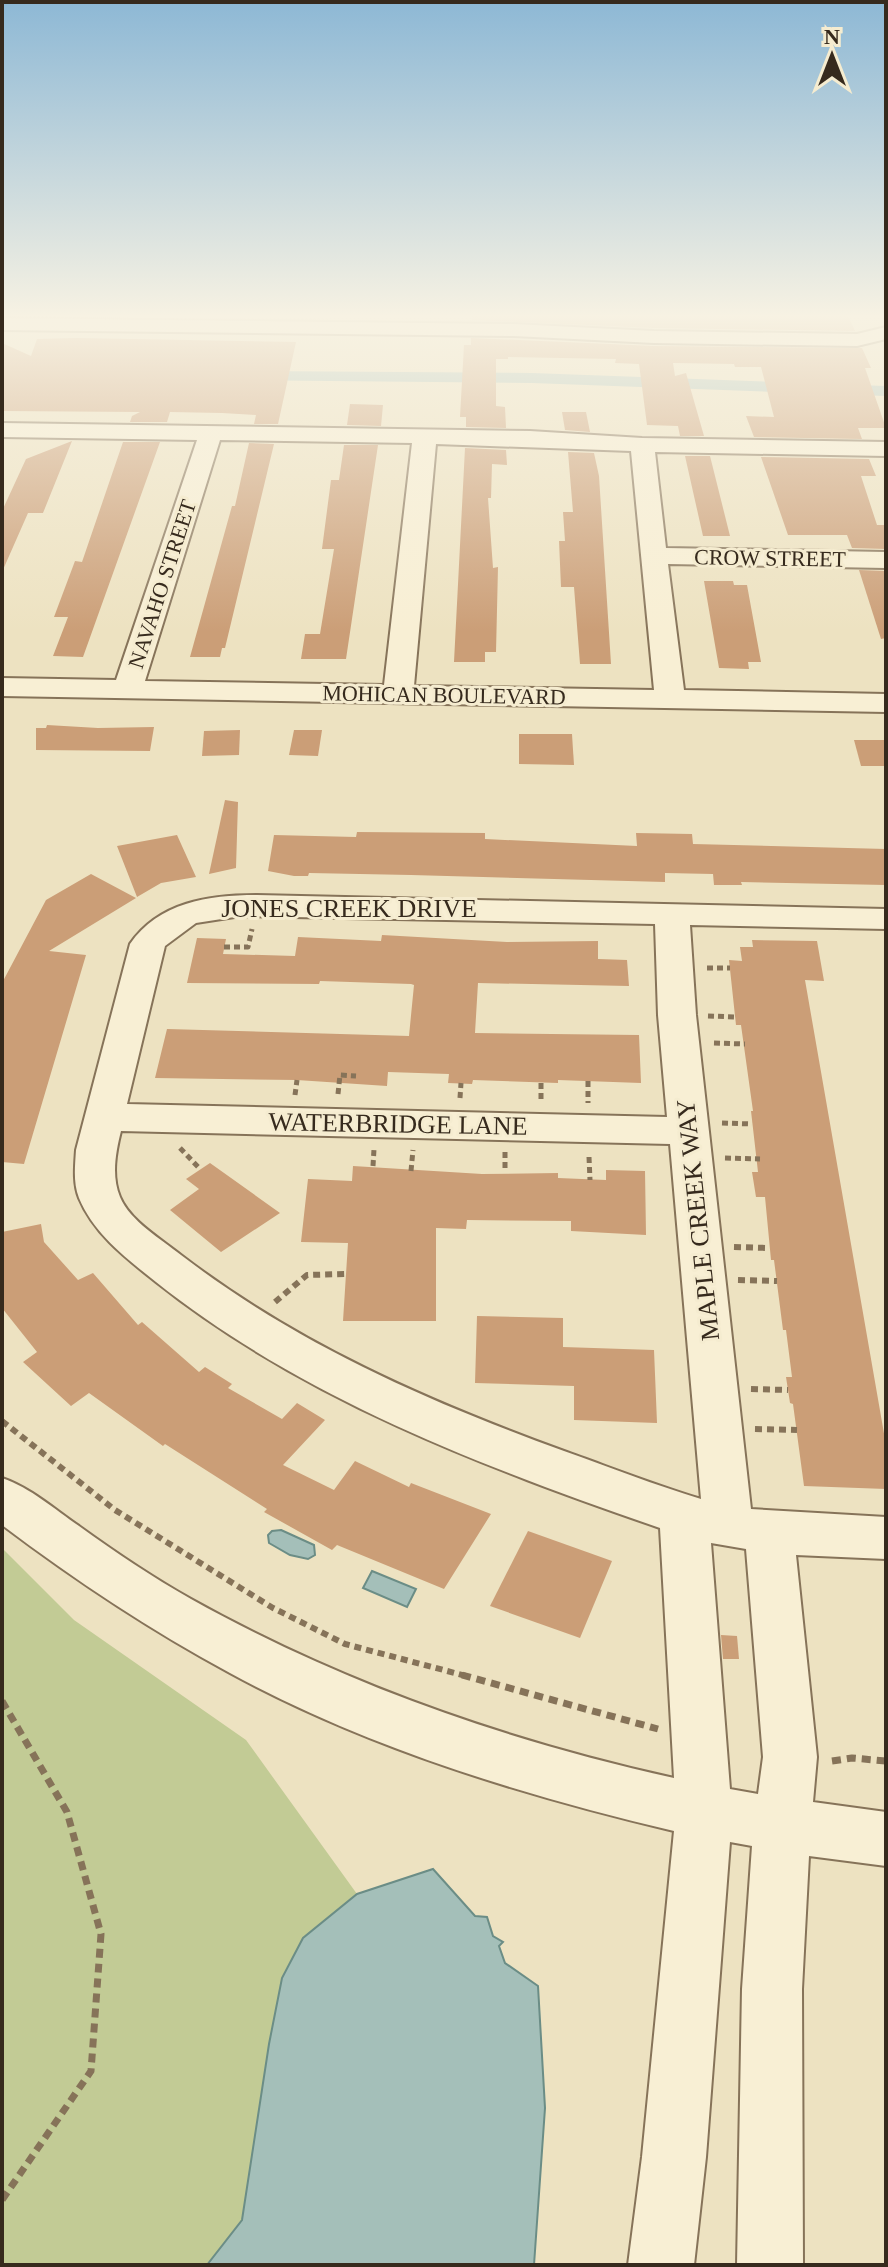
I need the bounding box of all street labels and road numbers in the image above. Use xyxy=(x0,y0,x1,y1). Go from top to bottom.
street label: NAVAHO STREET xyxy=(123,496,201,671)
street label: CROW STREET xyxy=(694,544,847,572)
street label: MOHICAN BOULEVARD xyxy=(322,680,566,710)
street label: JONES CREEK DRIVE xyxy=(221,894,477,923)
street label: MAPLE CREEK WAY xyxy=(671,1098,725,1342)
street label: WATERBRIDGE LANE xyxy=(268,1107,528,1141)

